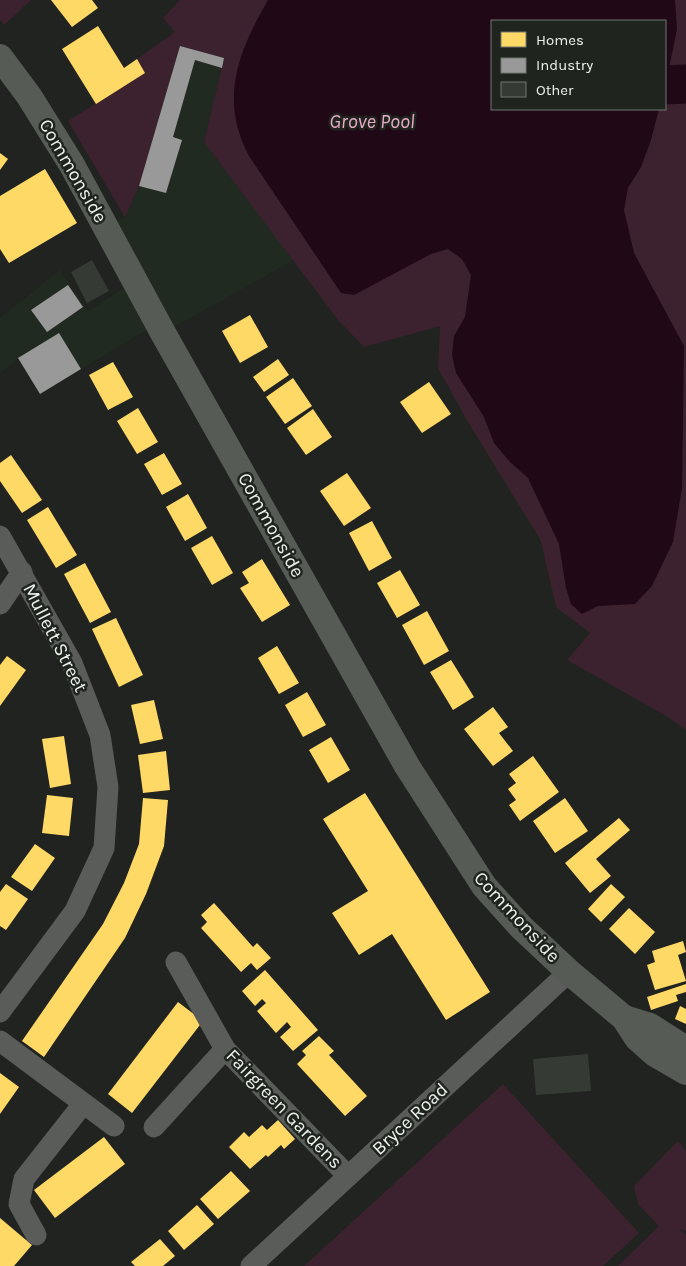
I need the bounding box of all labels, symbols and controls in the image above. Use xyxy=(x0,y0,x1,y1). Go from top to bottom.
legend xyxy=(491,20,666,110)
text: Homes xyxy=(536,31,584,49)
text: Industry xyxy=(536,56,593,74)
text: Other xyxy=(536,81,574,99)
water label: Grove Pool xyxy=(329,110,415,133)
street label: Commonside xyxy=(34,115,112,227)
street label: Commonside xyxy=(233,469,309,581)
street label: Mullett Street xyxy=(18,580,92,696)
street label: Commonside xyxy=(469,867,565,967)
street label: Fairgreen Gardens xyxy=(221,1045,347,1173)
street label: Bryce Road xyxy=(368,1078,452,1160)

